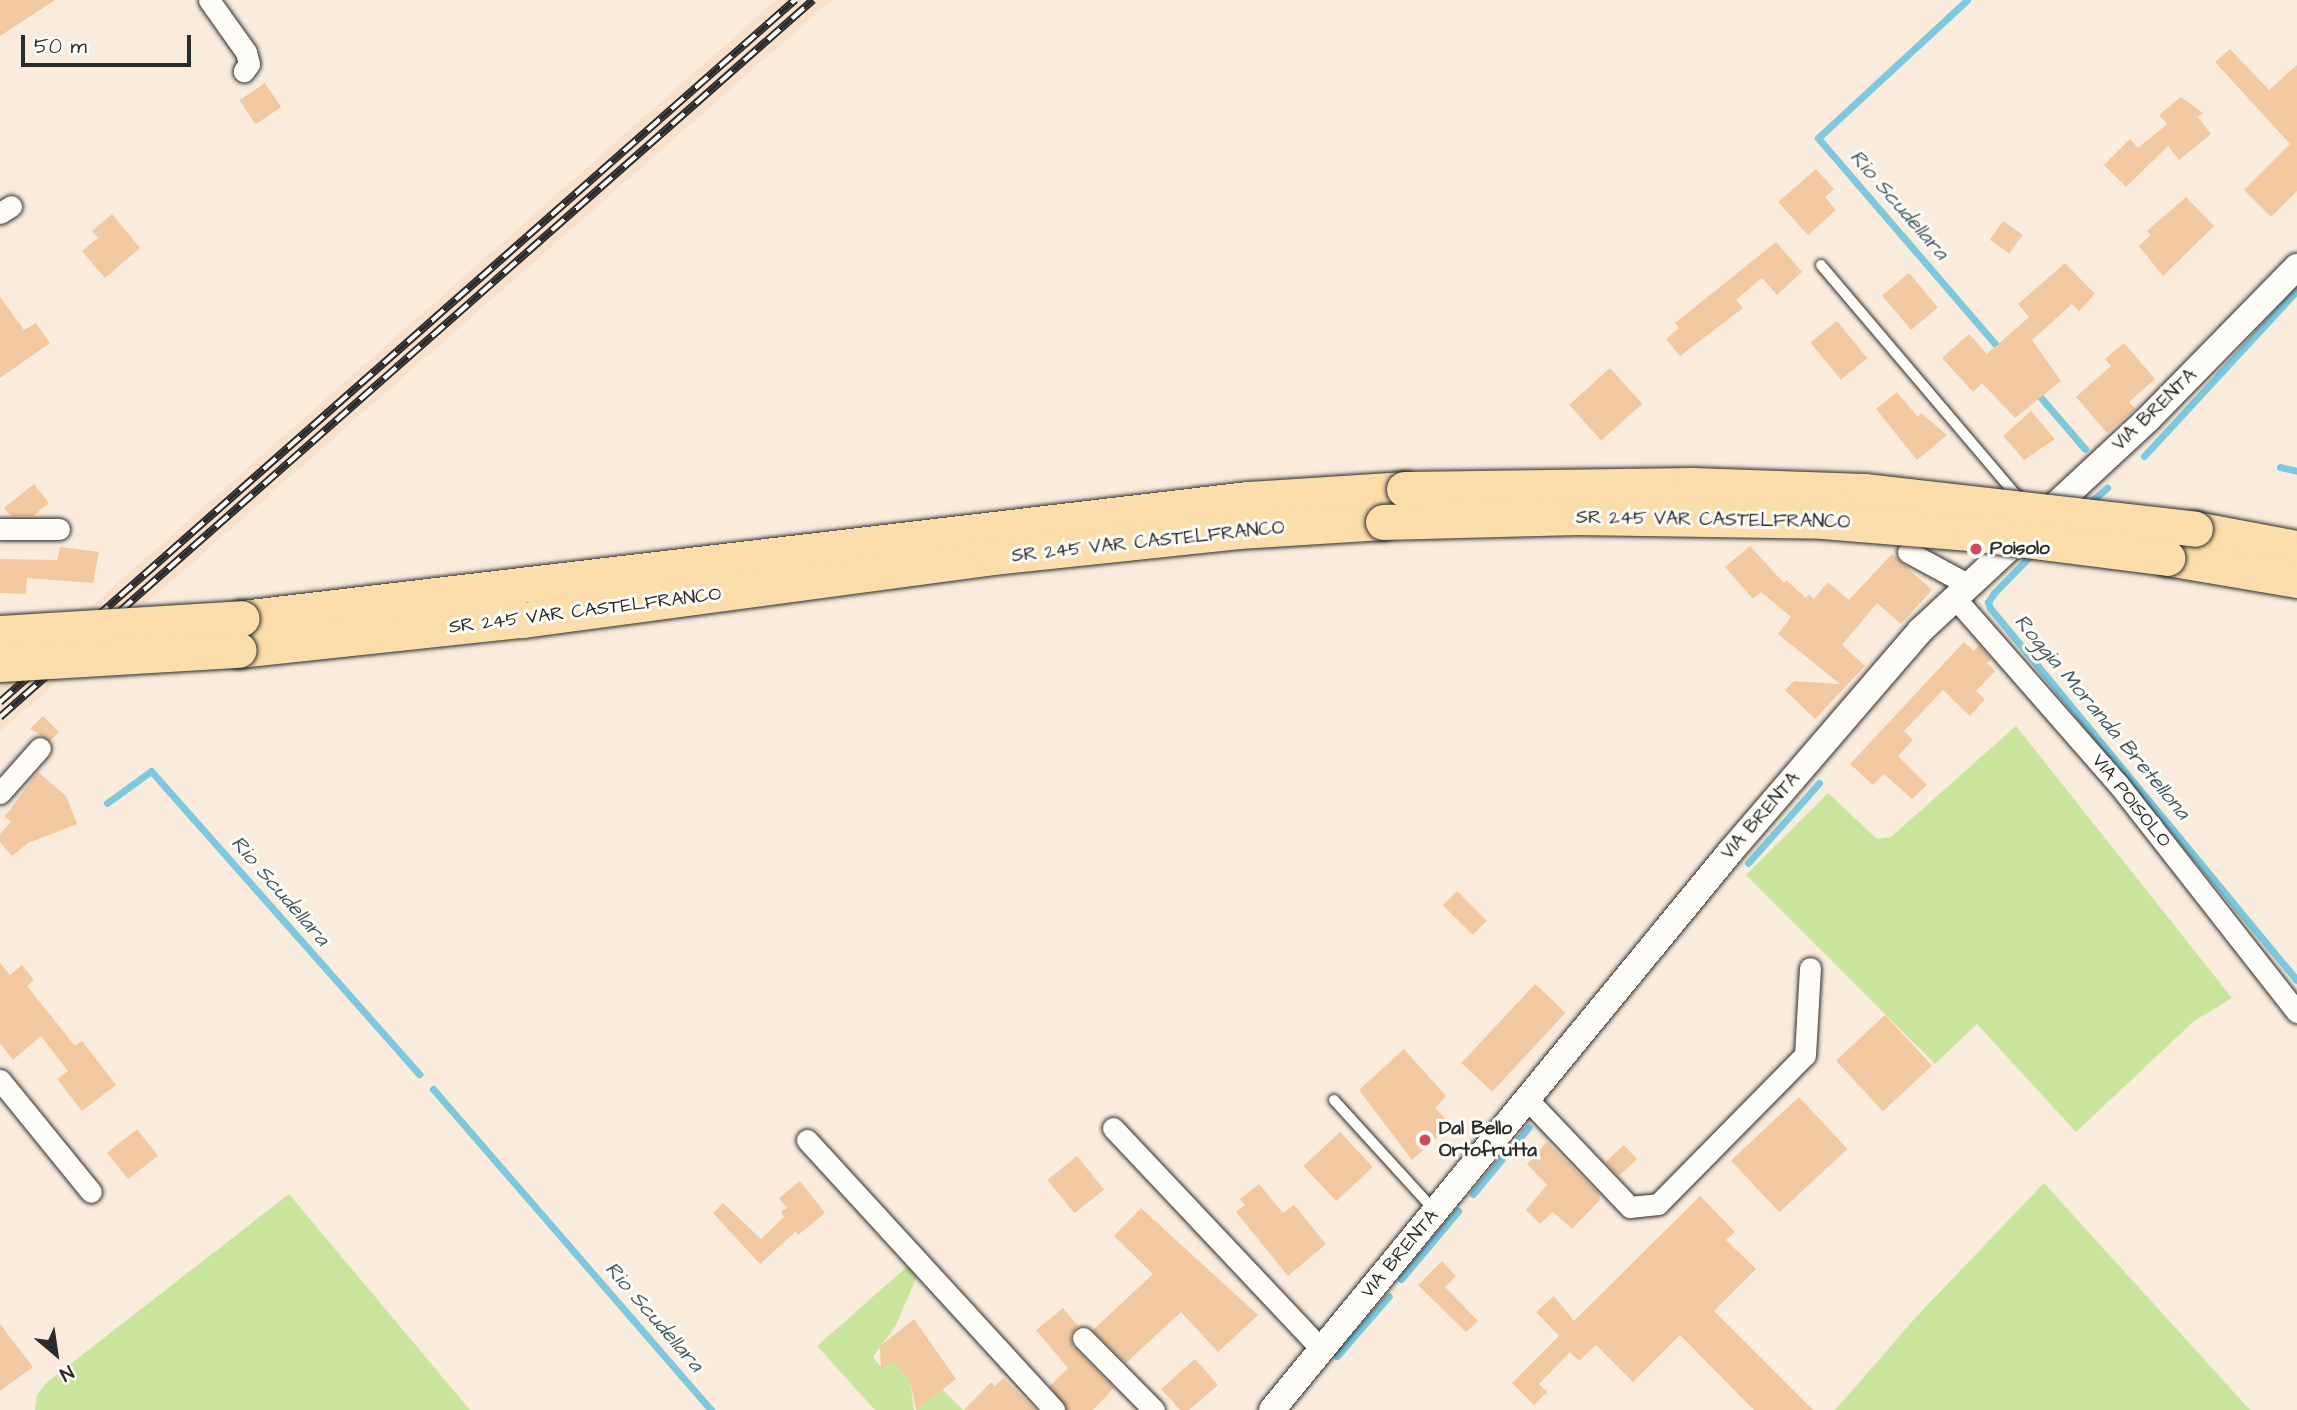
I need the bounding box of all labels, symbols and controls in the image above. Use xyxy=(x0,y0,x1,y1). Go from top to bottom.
scale bar xyxy=(24,21,194,65)
text: 50 m xyxy=(34,32,87,61)
water label: Rio Scudellara xyxy=(1844,145,1954,265)
street label: VIA BRENTA xyxy=(2108,364,2202,456)
street label: SR 245 VAR CASTELFRANCO xyxy=(1576,506,1850,534)
street label: SR 245 VAR CASTELFRANCO xyxy=(1010,516,1286,568)
place label: Poisolo xyxy=(1990,538,2050,560)
marker: Poisolo xyxy=(1968,541,1984,557)
street label: SR 245 VAR CASTELFRANCO xyxy=(447,583,723,639)
water label: Roggia Moranda Bretellona xyxy=(2009,609,2195,825)
street label: VIA POISOLO xyxy=(2087,750,2175,852)
street label: VIA BRENTA xyxy=(1717,767,1805,865)
water label: Rio Scudellara xyxy=(225,831,335,951)
place label: Dal Bello Ortofrutta xyxy=(1439,1118,1537,1162)
marker: Dal Bello Ortofrutta xyxy=(1417,1132,1433,1148)
street label: VIA BRENTA xyxy=(1356,1205,1444,1303)
water label: Rio Scudellara xyxy=(599,1257,709,1377)
north arrow xyxy=(21,1319,91,1389)
text: N xyxy=(55,1358,78,1387)

